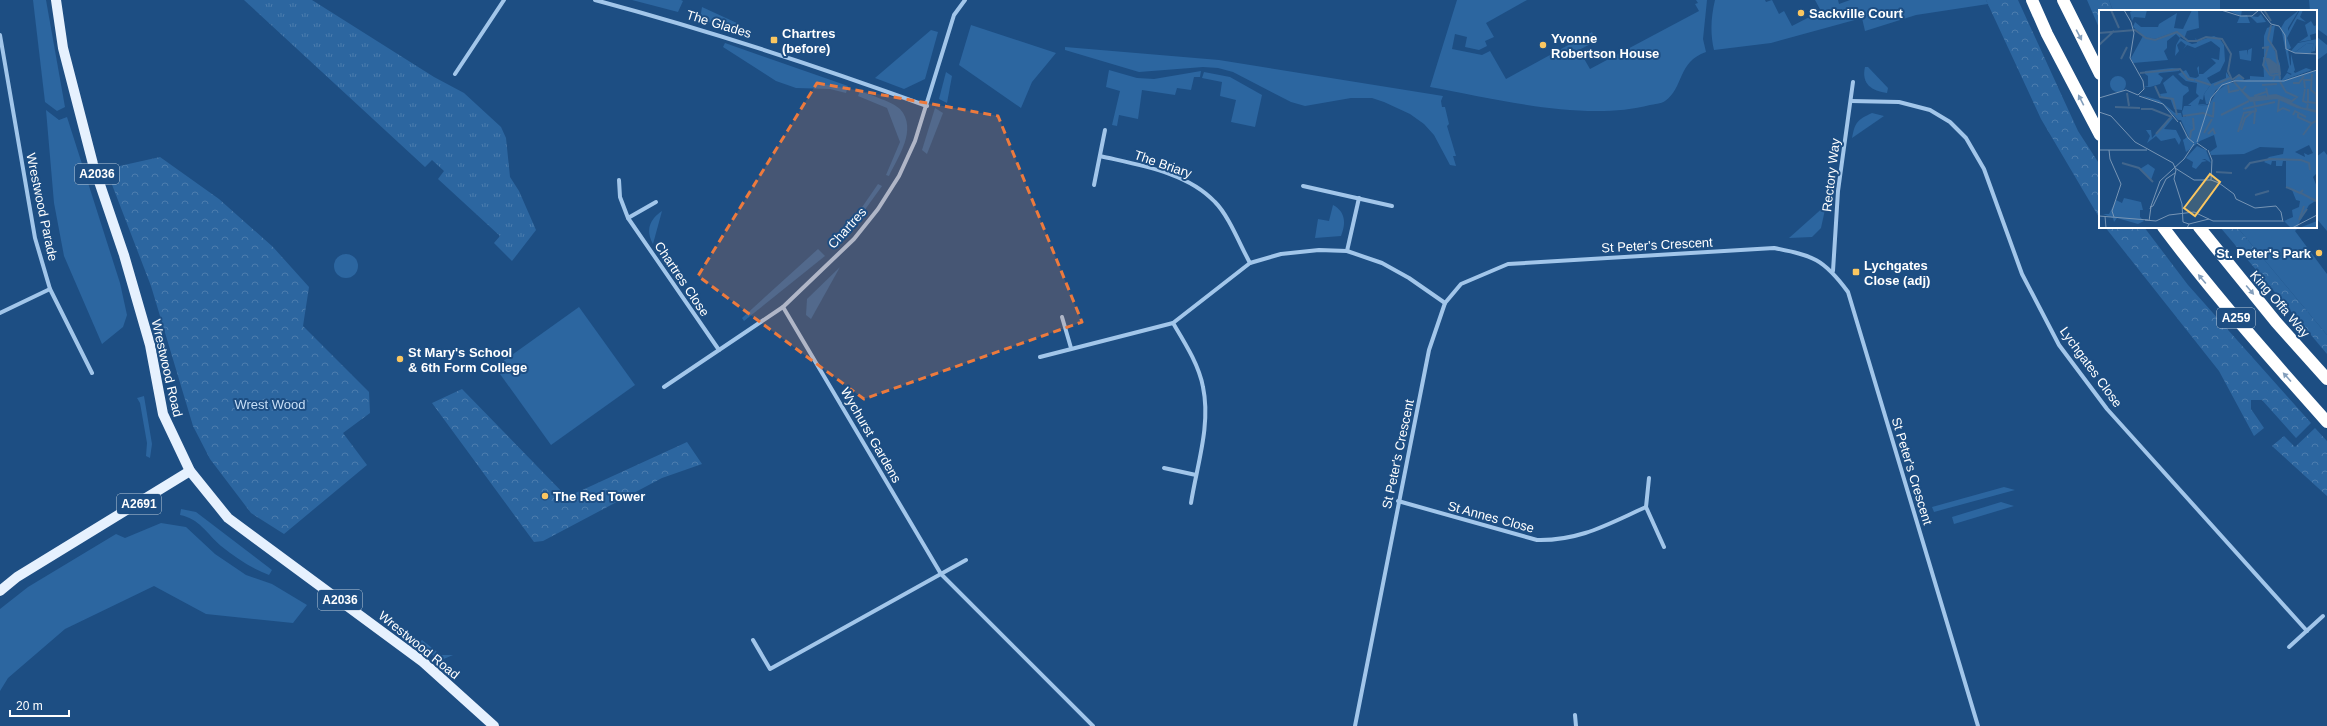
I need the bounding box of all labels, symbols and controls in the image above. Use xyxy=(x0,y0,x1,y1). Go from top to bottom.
place label: Sackville Court xyxy=(1809,6,1904,21)
street label: The Glades xyxy=(685,7,754,41)
marker: Sackville Court xyxy=(1796,8,1806,18)
inset map xyxy=(2099,10,2317,228)
place label: Chartres (before) xyxy=(782,26,835,56)
one-way arrow xyxy=(2076,30,2083,41)
place label: Yvonne Robertson House xyxy=(1551,31,1659,61)
marker: Chartres (before) xyxy=(769,35,779,45)
marker: Yvonne Robertson House xyxy=(1538,40,1548,50)
one-way arrow xyxy=(2078,95,2085,106)
street label: Rectory Way xyxy=(1819,137,1843,213)
street label: The Briary xyxy=(1132,147,1194,181)
street label: Wrestwood Parade xyxy=(23,151,61,263)
road number: A2036 xyxy=(75,164,119,184)
street label: Chartres xyxy=(825,204,870,252)
street label: St Peter's Crescent xyxy=(1601,235,1713,255)
street label: Chartres Close xyxy=(652,239,712,319)
place label: St. Peter's Park xyxy=(2216,246,2312,261)
marker: St. Peter's Park xyxy=(2314,248,2324,258)
place label: Lychgates Close (adj) xyxy=(1864,258,1930,288)
marker: Lychgates Close (adj) xyxy=(1851,267,1861,277)
street label: King Offa Way xyxy=(2247,268,2313,341)
one-way arrow xyxy=(2198,273,2207,284)
one-way arrow xyxy=(2245,285,2254,296)
road number: A259 xyxy=(2217,308,2255,328)
street label: Wrestwood Road xyxy=(149,318,185,418)
street label: Lychgates Close xyxy=(2057,324,2125,410)
place label: St Mary's School & 6th Form College xyxy=(408,345,527,375)
marker: St Mary's School & 6th Form College xyxy=(395,354,405,364)
one-way arrow xyxy=(2282,372,2292,382)
street label: Wychurst Gardens xyxy=(838,385,905,486)
park label: Wrest Wood xyxy=(234,397,306,412)
street label: St Peter's Crescent xyxy=(1379,397,1417,510)
street label: St Peter's Crescent xyxy=(1889,415,1936,527)
place label: The Red Tower xyxy=(553,489,645,504)
marker: The Red Tower xyxy=(540,491,550,501)
road number: A2691 xyxy=(117,494,161,514)
street label: St Annes Close xyxy=(1446,498,1536,536)
road number: A2036 xyxy=(318,590,362,610)
street label: Wrestwood Road xyxy=(376,608,462,682)
scale bar xyxy=(10,692,69,718)
text: 20 m xyxy=(16,699,43,713)

